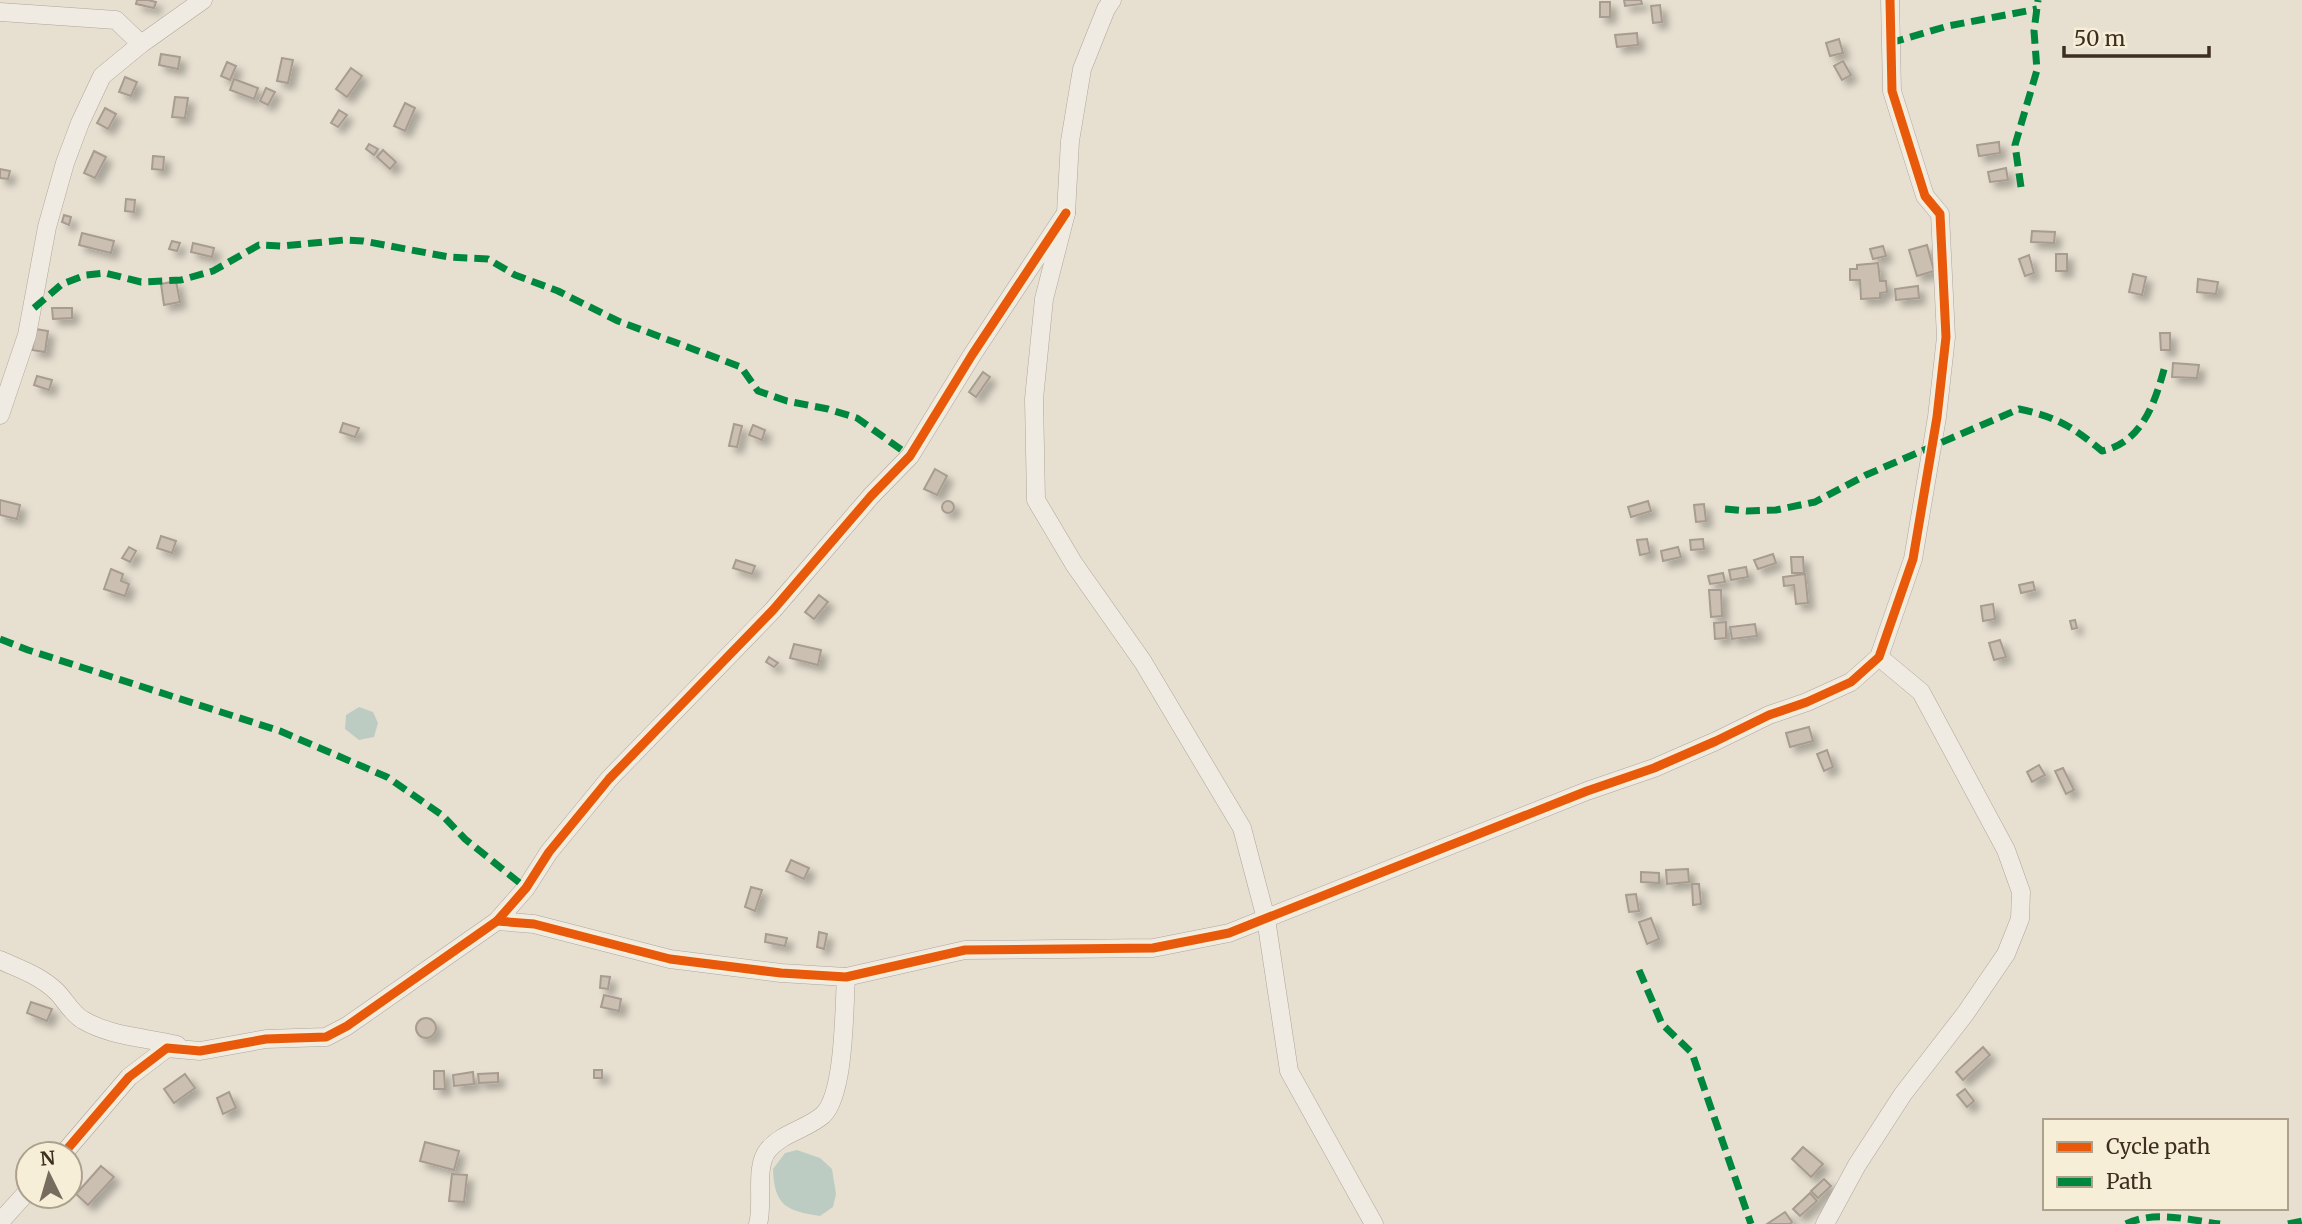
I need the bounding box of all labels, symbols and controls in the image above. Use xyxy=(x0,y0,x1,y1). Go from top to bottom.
scale bar xyxy=(2064,14,2209,58)
text: 50 m xyxy=(2074,25,2125,52)
legend xyxy=(2043,1119,2288,1210)
text: Cycle path xyxy=(2106,1133,2210,1160)
north arrow xyxy=(14,1140,84,1210)
text: N xyxy=(39,1145,56,1171)
text: Path xyxy=(2106,1168,2152,1195)

